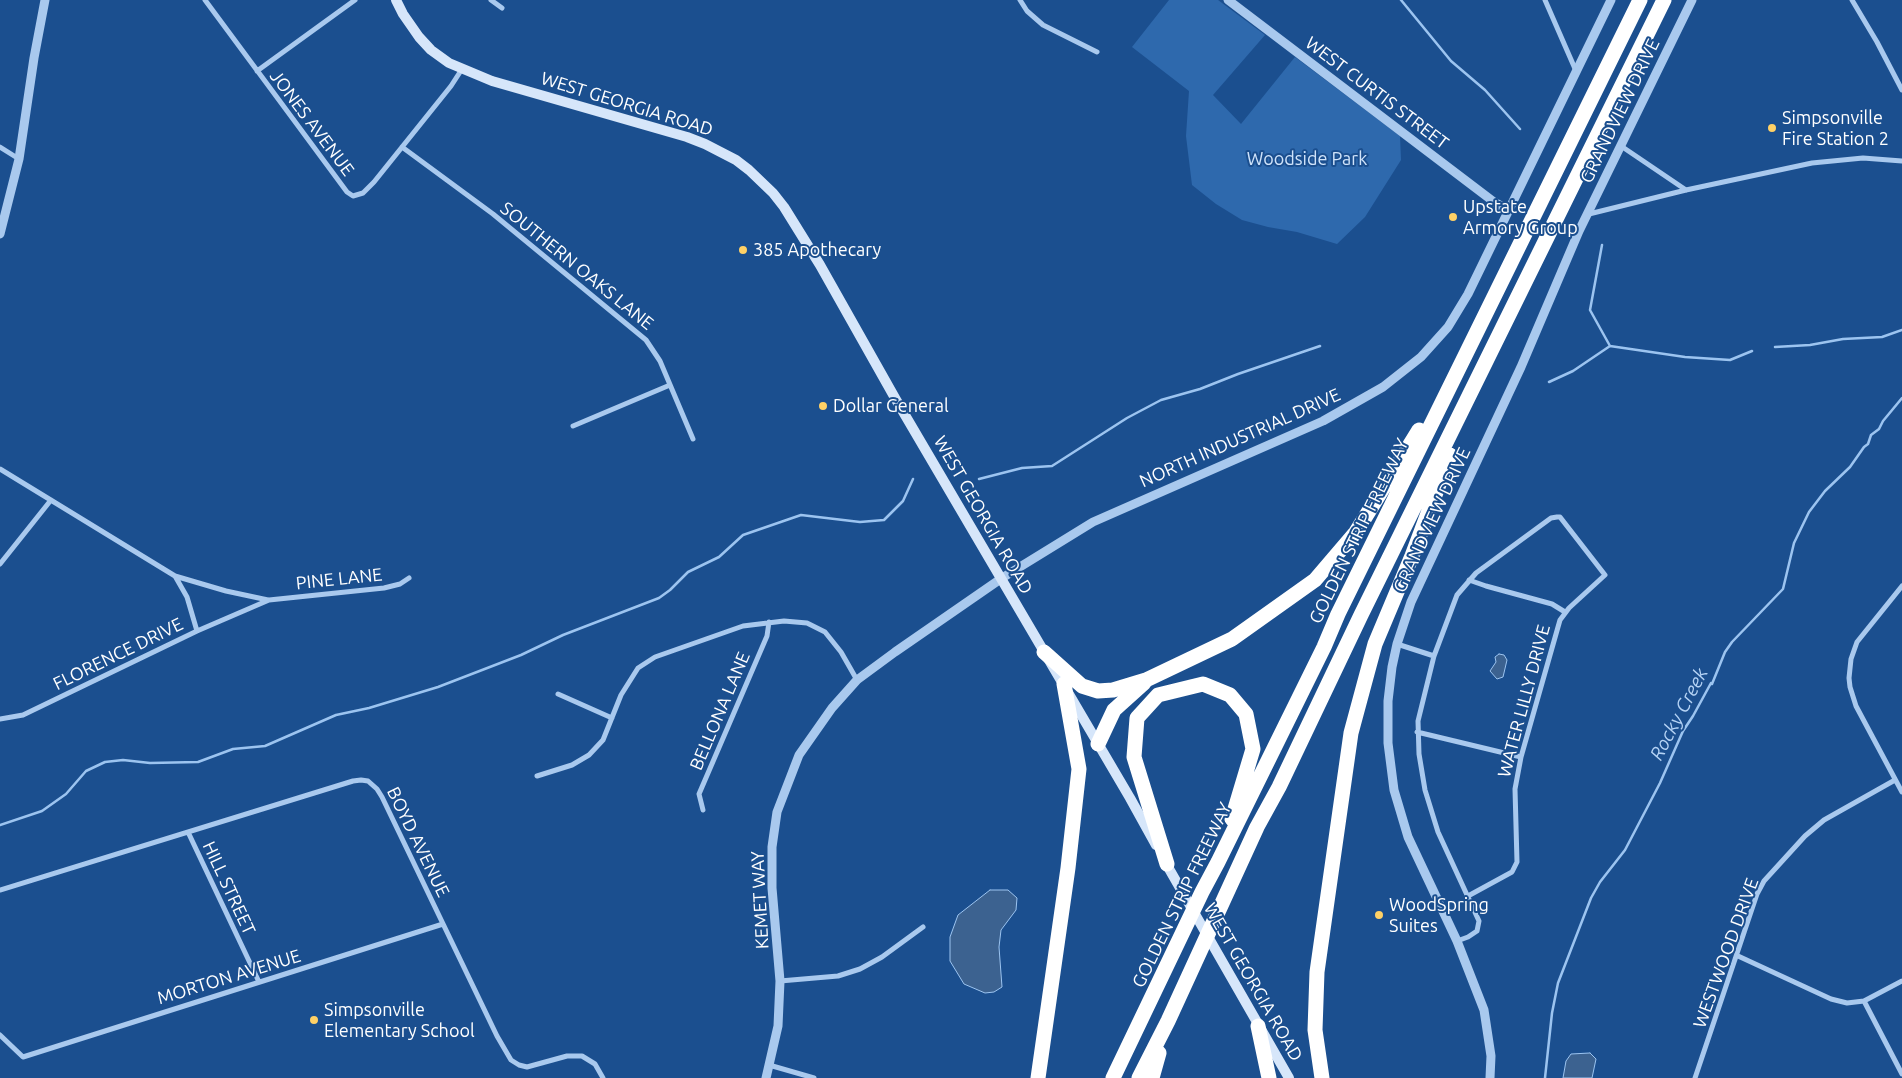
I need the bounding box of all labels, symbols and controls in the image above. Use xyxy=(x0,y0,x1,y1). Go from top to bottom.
street label: WEST CURTIS STREET xyxy=(1301,32,1453,154)
street label: GRANDVIEW DRIVE xyxy=(1576,35,1664,187)
street label: JONES AVENUE xyxy=(265,66,359,180)
street label: WEST GEORGIA ROAD xyxy=(538,68,716,140)
place label: Simpsonville Fire Station 2 xyxy=(1782,107,1889,150)
marker: Simpsonville Fire Station 2 xyxy=(1766,122,1778,134)
park label: Woodside Park xyxy=(1247,148,1367,170)
place label: Upstate Armory Group xyxy=(1463,196,1578,238)
street label: SOUTHERN OAKS LANE xyxy=(496,198,658,334)
marker: Upstate Armory Group xyxy=(1447,211,1459,223)
place label: 385 Apothecary xyxy=(753,239,881,261)
marker: 385 Apothecary xyxy=(737,244,749,256)
street label: NORTH INDUSTRIAL DRIVE xyxy=(1136,384,1344,492)
place label: Dollar General xyxy=(833,395,949,417)
marker: Dollar General xyxy=(817,400,829,412)
street label: WEST GEORGIA ROAD xyxy=(929,432,1037,598)
street label: GOLDEN STRIP FREEWAY xyxy=(1305,435,1413,627)
street label: GRANDVIEW DRIVE xyxy=(1389,444,1475,596)
street label: PINE LANE xyxy=(295,564,383,594)
street label: FLORENCE DRIVE xyxy=(50,613,186,695)
street label: WATER LILLY DRIVE xyxy=(1493,622,1555,780)
street label: BELLONA LANE xyxy=(685,649,755,773)
water label: Rocky Creek xyxy=(1645,664,1713,764)
street label: BOYD AVENUE xyxy=(382,784,454,900)
street label: GOLDEN STRIP FREEWAY xyxy=(1128,799,1236,991)
street label: HILL STREET xyxy=(198,838,260,938)
street label: KEMET WAY xyxy=(747,850,773,950)
street label: WESTWOOD DRIVE xyxy=(1689,875,1763,1031)
place label: WoodSpring Suites xyxy=(1389,894,1489,936)
street label: WEST GEORGIA ROAD xyxy=(1199,899,1307,1065)
marker: WoodSpring Suites xyxy=(1373,909,1385,921)
street label: MORTON AVENUE xyxy=(155,945,303,1009)
place label: Simpsonville Elementary School xyxy=(324,999,475,1042)
marker: Simpsonville Elementary School xyxy=(308,1014,320,1026)

